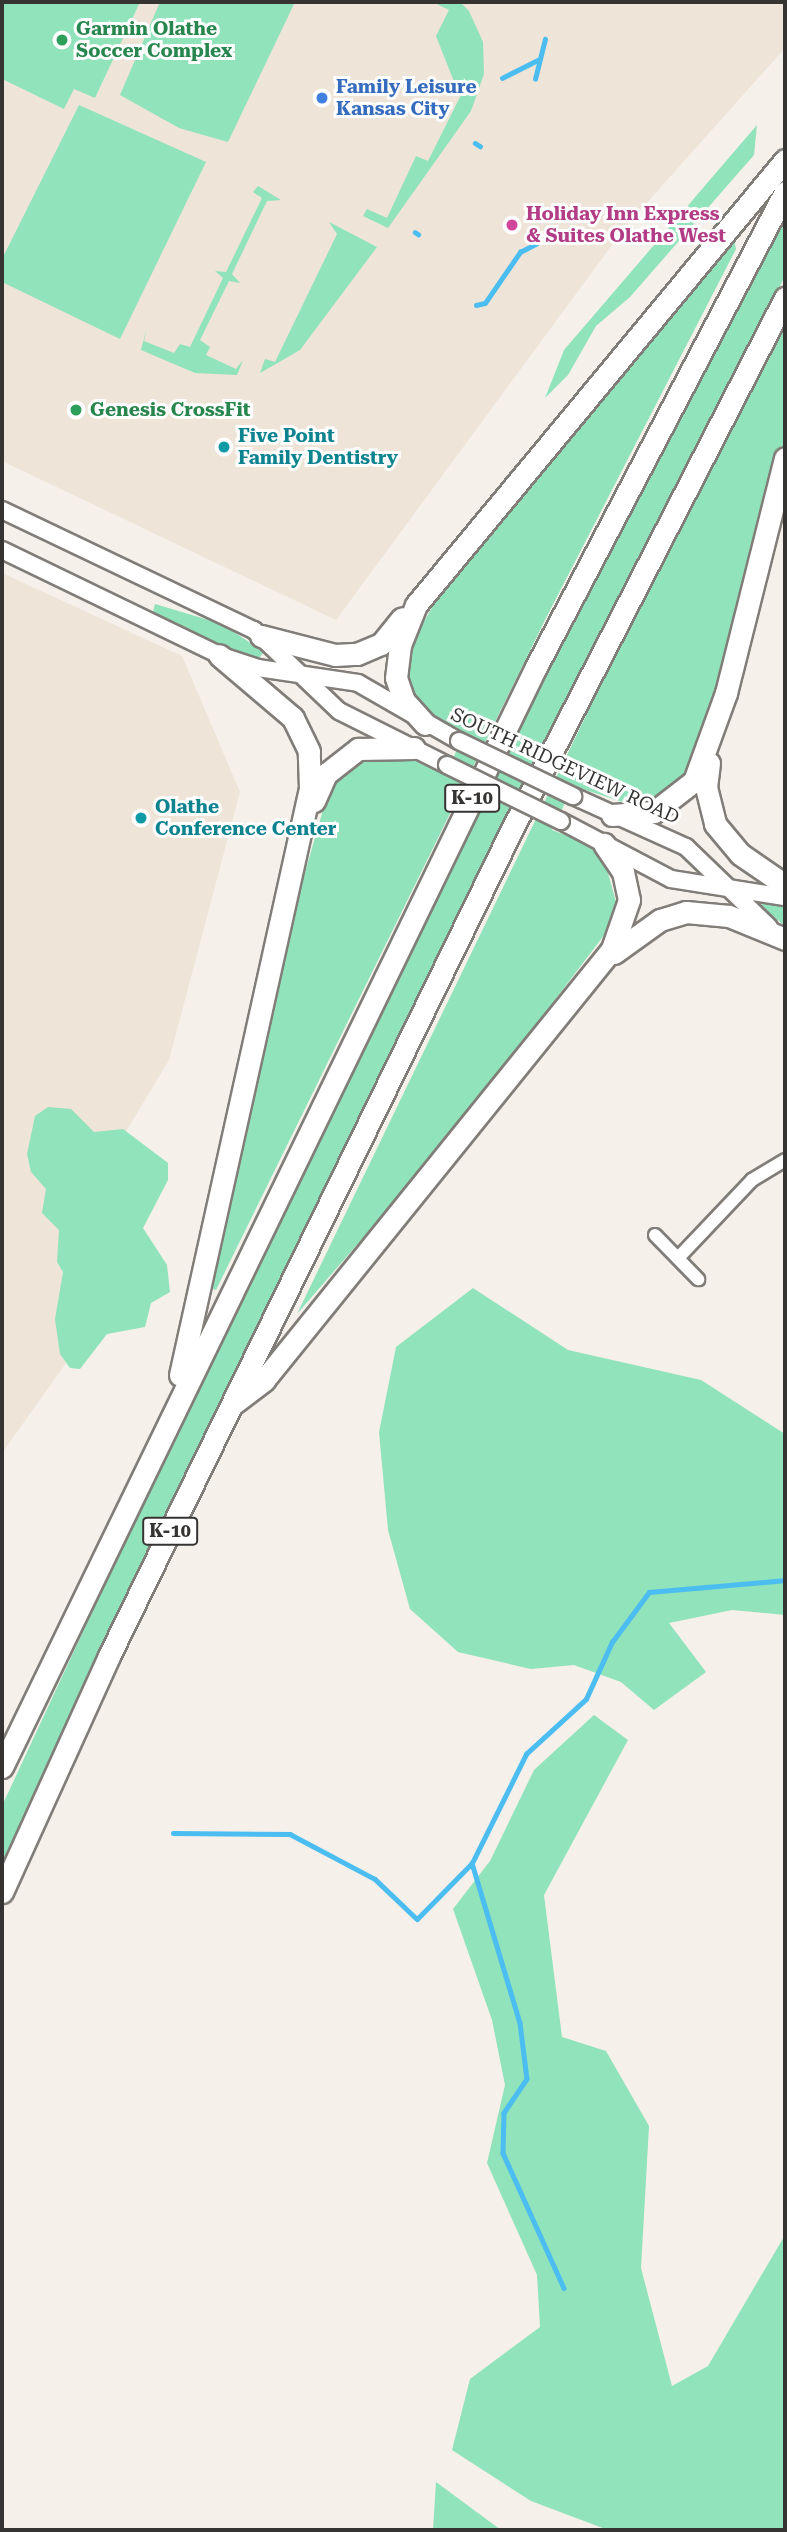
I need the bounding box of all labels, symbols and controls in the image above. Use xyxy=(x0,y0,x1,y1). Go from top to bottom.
place label: Garmin Olathe Soccer Complex xyxy=(76,18,232,62)
marker: Garmin Olathe Soccer Complex xyxy=(54,32,70,48)
place label: Family Leisure Kansas City xyxy=(336,76,477,120)
marker: Family Leisure Kansas City xyxy=(314,90,330,106)
place label: Holiday Inn Express & Suites Olathe West xyxy=(526,203,726,247)
marker: Holiday Inn Express & Suites Olathe West xyxy=(504,217,520,233)
place label: Genesis CrossFit xyxy=(90,399,250,421)
marker: Genesis CrossFit xyxy=(68,402,84,418)
place label: Five Point Family Dentistry xyxy=(238,425,398,469)
marker: Five Point Family Dentistry xyxy=(216,439,232,455)
street label: SOUTH RIDGEVIEW ROAD xyxy=(447,703,683,829)
road number: K-10 xyxy=(444,784,500,812)
place label: Olathe Conference Center xyxy=(155,796,336,840)
marker: Olathe Conference Center xyxy=(133,810,149,826)
road number: K-10 xyxy=(142,1516,198,1546)

